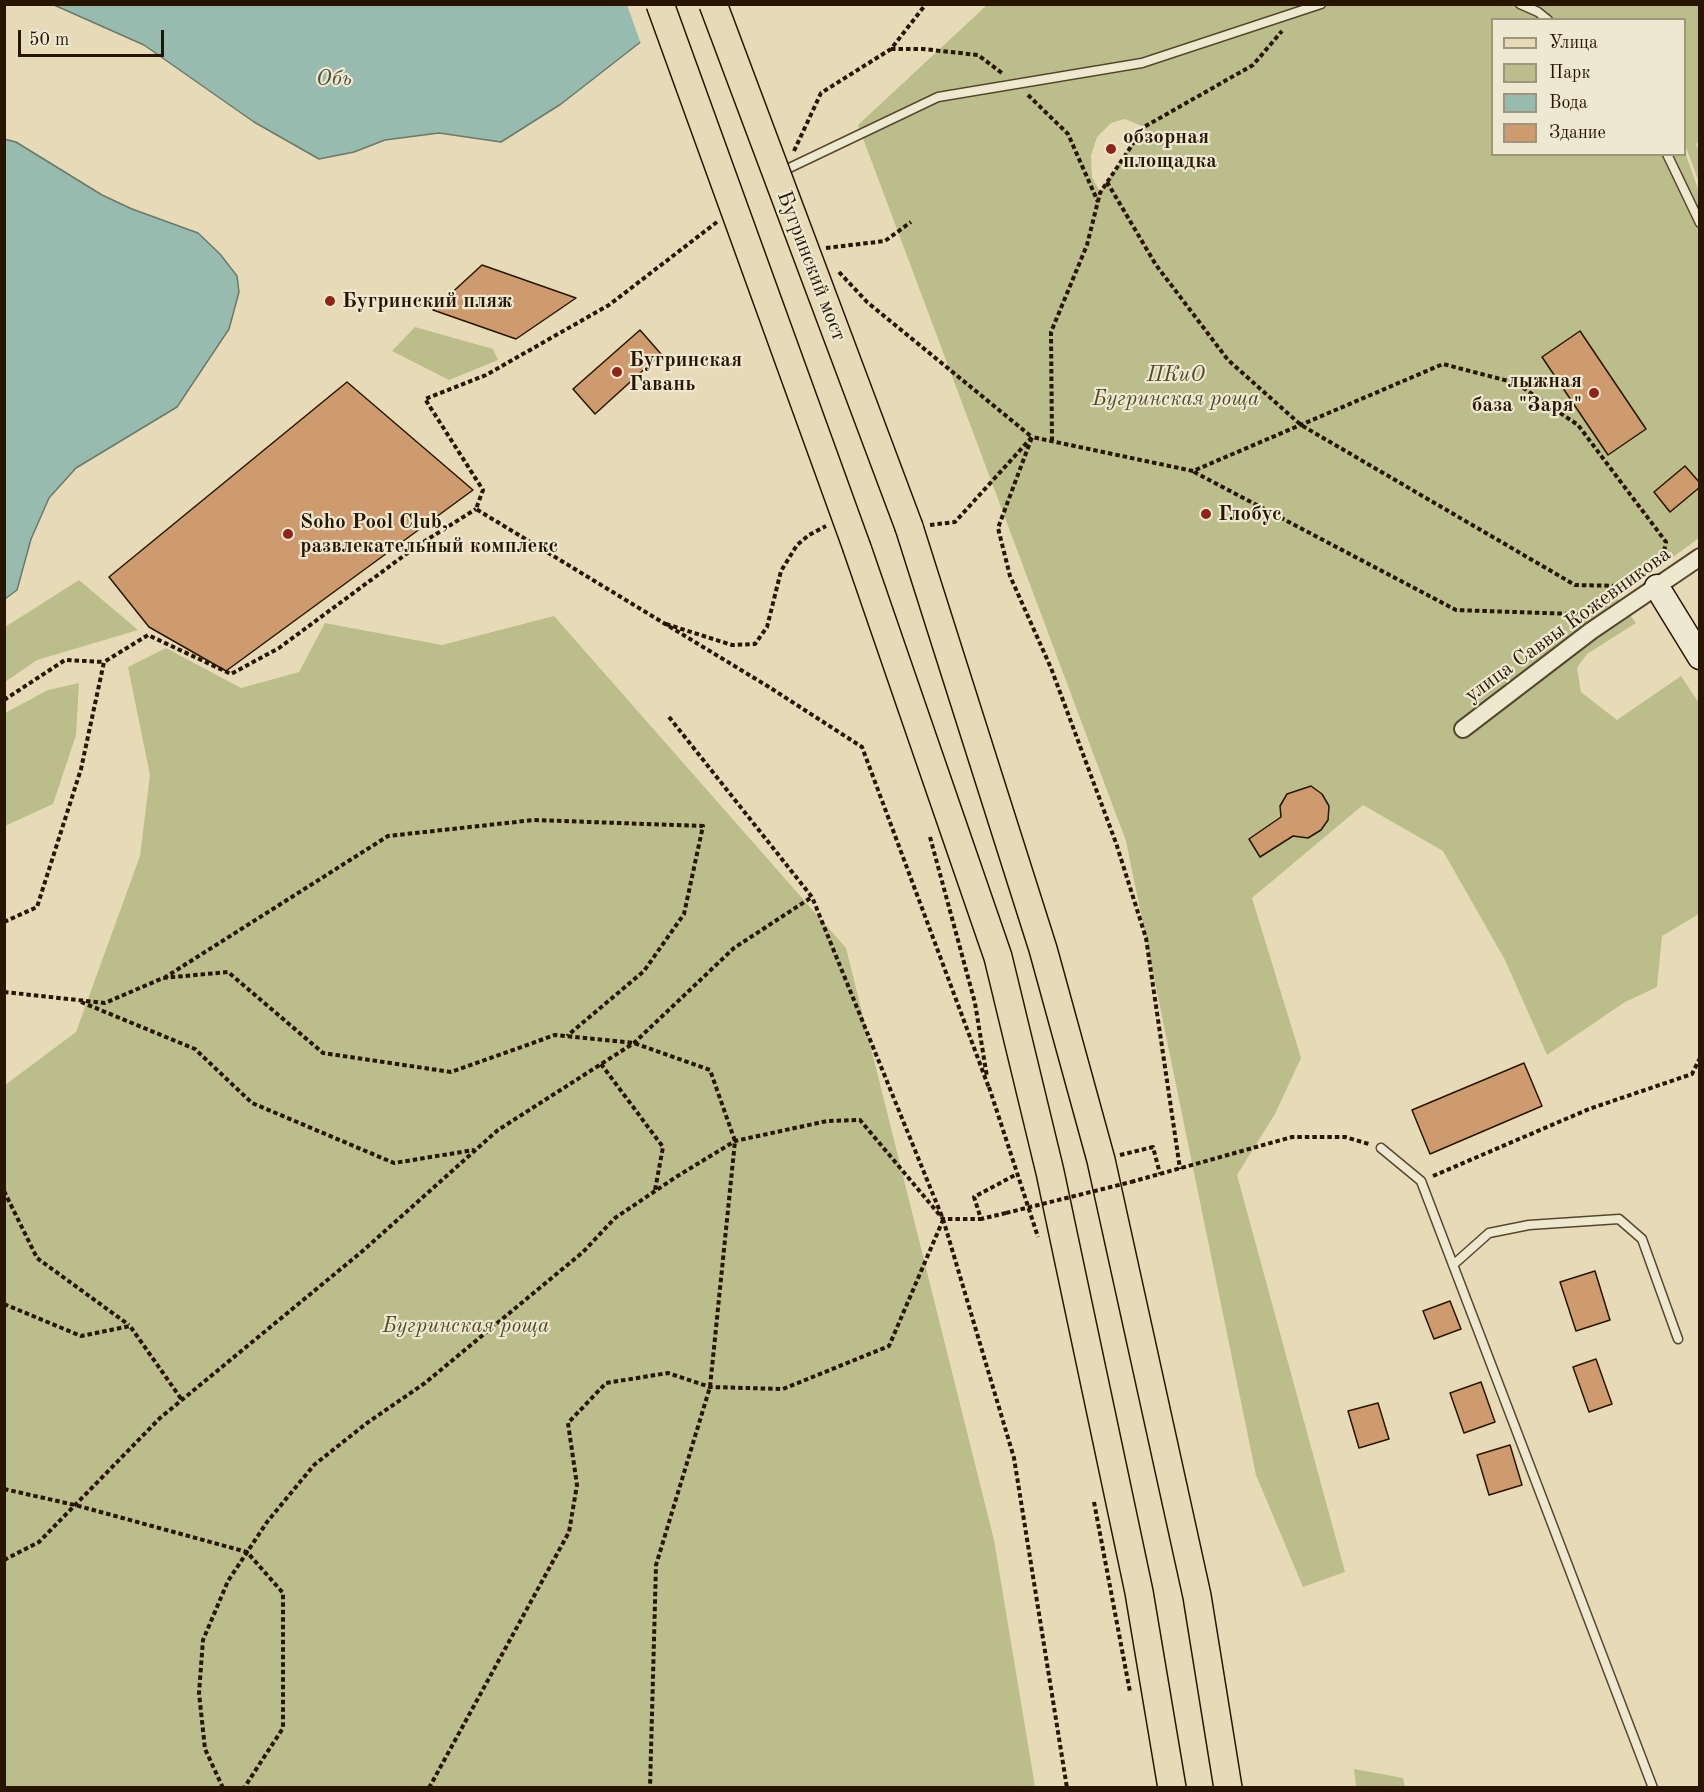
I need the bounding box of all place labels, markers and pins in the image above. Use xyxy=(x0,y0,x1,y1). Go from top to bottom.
place label: обзорная площадка xyxy=(1123,124,1217,174)
marker: обзорная площадка xyxy=(1104,142,1118,156)
place label: Бугринский пляж xyxy=(342,288,512,314)
marker: Бугринский пляж xyxy=(323,294,337,308)
place label: Бугринская Гавань xyxy=(629,347,742,397)
marker: Бугринская Гавань xyxy=(610,365,624,379)
place label: лыжная база "Заря" xyxy=(1472,368,1582,418)
marker: лыжная база "Заря" xyxy=(1587,386,1601,400)
place label: Глобус xyxy=(1218,501,1282,527)
marker: Глобус xyxy=(1199,507,1213,521)
place label: Soho Pool Club, развлекательный комплекс xyxy=(300,509,558,559)
marker: Soho Pool Club, развлекательный комплекс xyxy=(281,527,295,541)

